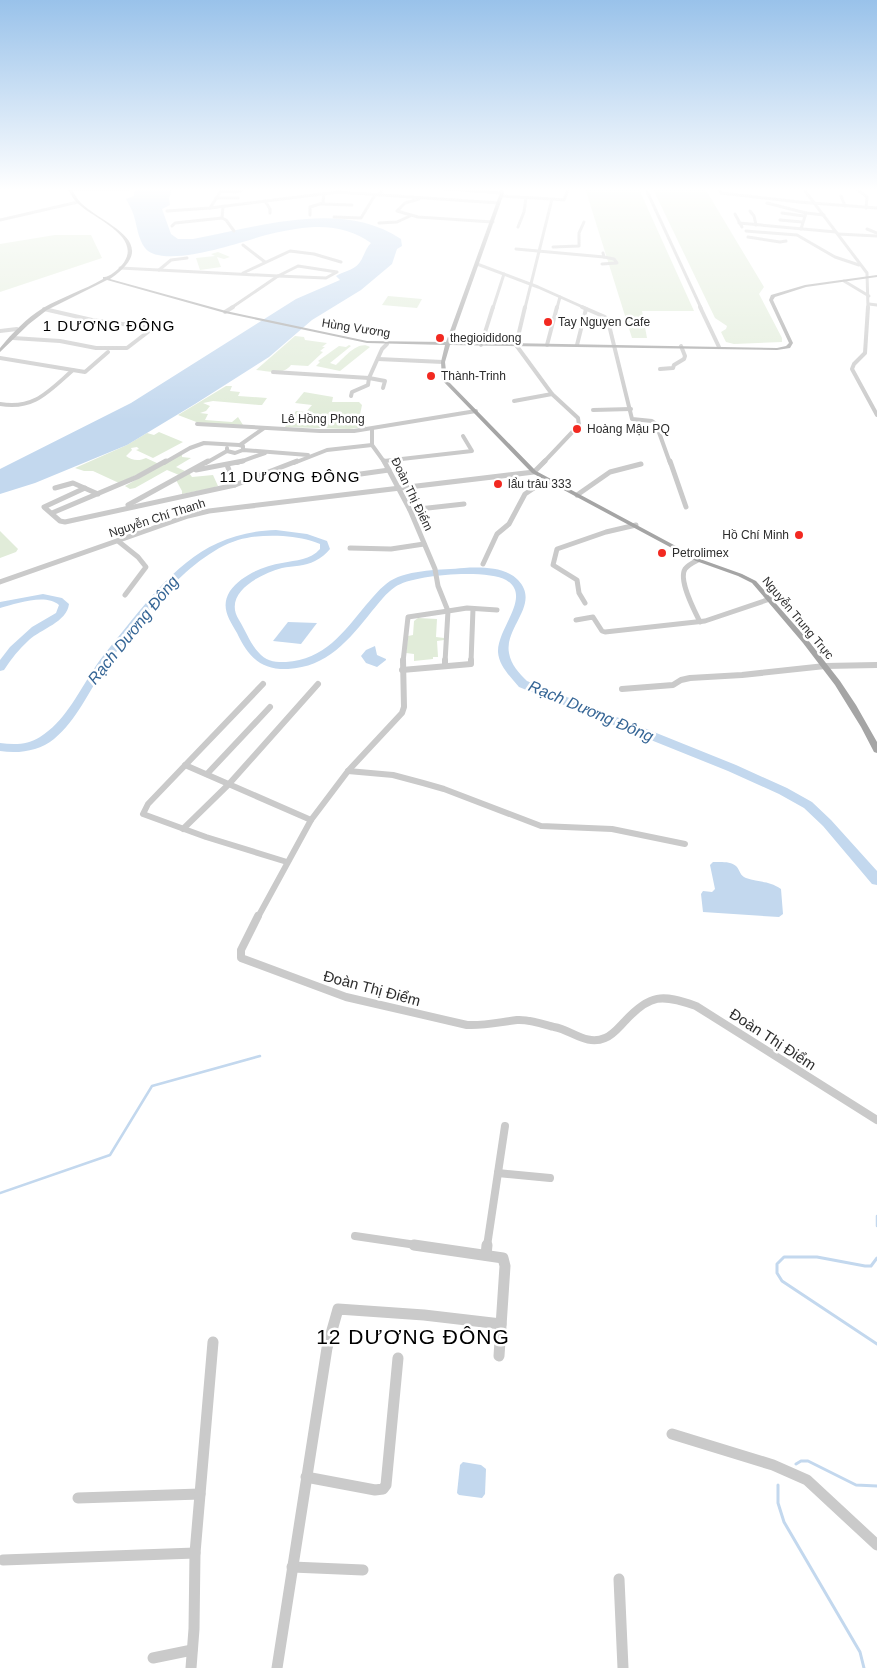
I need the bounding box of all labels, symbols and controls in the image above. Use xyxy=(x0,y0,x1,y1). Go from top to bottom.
place label: Tay Nguyen Cafe xyxy=(558,315,650,329)
street label: Hùng Vương xyxy=(321,316,391,340)
marker: Tay Nguyen Cafe xyxy=(542,316,554,328)
district label: 1 DƯƠNG ĐÔNG xyxy=(43,317,175,334)
place label: thegioididong xyxy=(450,331,521,345)
marker: thegioididong xyxy=(434,332,446,344)
place label: Thành-Trinh xyxy=(441,369,506,383)
marker: Thành-Trinh xyxy=(425,370,437,382)
street label: Lê Hồng Phong xyxy=(281,412,365,426)
place label: Hoàng Mậu PQ xyxy=(587,422,670,436)
marker: Hoàng Mậu PQ xyxy=(571,423,583,435)
street label: Đoàn Thị Điểm xyxy=(388,455,436,533)
district label: 11 DƯƠNG ĐÔNG xyxy=(220,468,360,485)
place label: lẩu trâu 333 xyxy=(508,477,572,491)
marker: lẩu trâu 333 xyxy=(492,478,504,490)
street label: Nguyễn Chí Thanh xyxy=(107,495,207,540)
place label: Hồ Chí Minh xyxy=(722,528,789,542)
marker: Hồ Chí Minh xyxy=(793,529,805,541)
place label: Petrolimex xyxy=(672,546,729,560)
marker: Petrolimex xyxy=(656,547,668,559)
water label: Rạch Dương Đông xyxy=(84,573,182,687)
street label: Nguyễn Trung Trực xyxy=(759,573,837,662)
water label: Rạch Dương Đông xyxy=(526,677,656,745)
street label: Đoàn Thị Điểm xyxy=(322,967,422,1009)
street label: Đoàn Thị Điểm xyxy=(727,1005,819,1073)
district label: 12 DƯƠNG ĐÔNG xyxy=(316,1325,510,1348)

